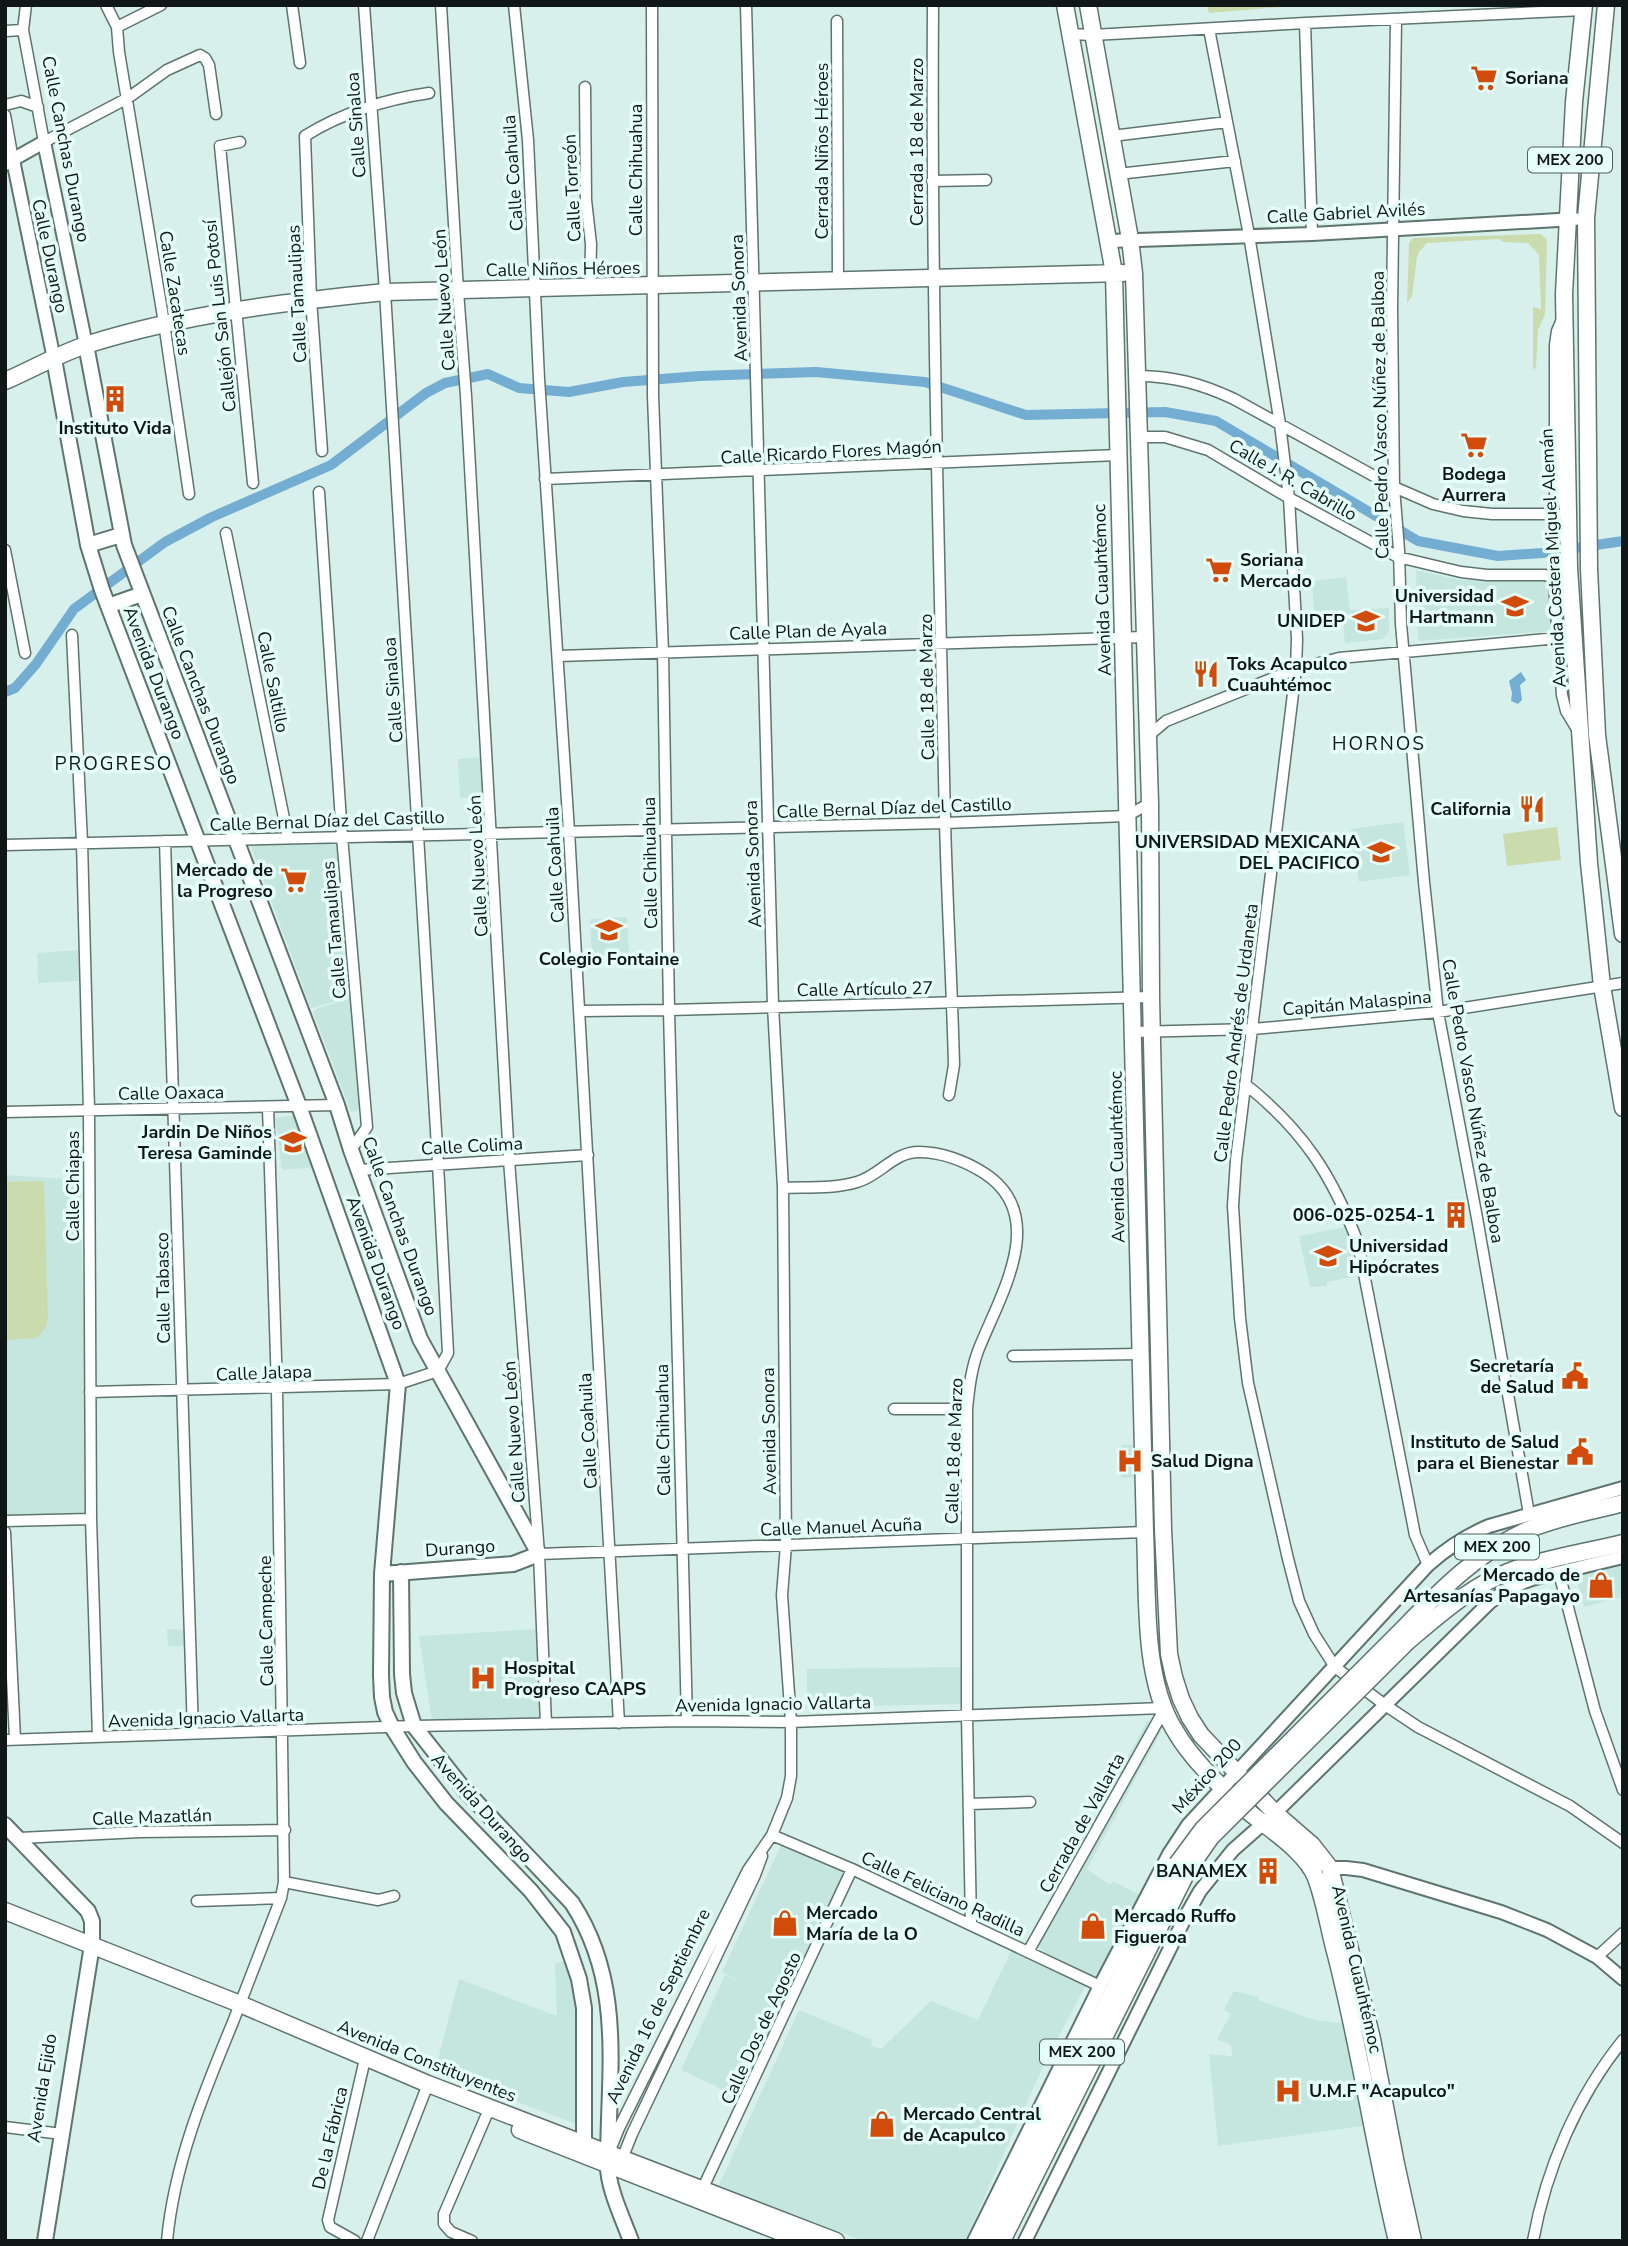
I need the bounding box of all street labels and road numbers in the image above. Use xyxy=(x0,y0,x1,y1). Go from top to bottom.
street label: Calle Canchas Durango xyxy=(36,54,96,244)
street label: Cerrada 18 de Marzo xyxy=(905,58,929,226)
street label: Cerrada Niños Héroes xyxy=(810,63,834,239)
street label: Calle Sinaloa xyxy=(340,71,372,179)
street label: Calle Chihuahua xyxy=(624,104,648,236)
street label: Calle Coahuila xyxy=(497,114,529,232)
street label: Calle Torreón xyxy=(557,133,587,243)
road number: MEX 200 xyxy=(1528,148,1612,172)
street label: Calle Durango xyxy=(26,197,74,315)
street label: Calle Gabriel Avilés xyxy=(1266,197,1426,229)
street label: Callejón San Luis Potosí xyxy=(198,218,242,413)
street label: Calle Tamaulipas xyxy=(281,224,313,364)
street label: Calle Nuevo León xyxy=(427,228,461,372)
street label: Calle Zacatecas xyxy=(153,229,197,357)
street label: Avenida Sonora xyxy=(725,234,753,362)
street label: Calle Niños Héroes xyxy=(485,256,641,282)
street label: Calle Pedro Vasco Núñez de Balboa xyxy=(1365,271,1395,559)
street label: Avenida Costera Miguel Alemán xyxy=(1534,428,1572,688)
street label: Calle Ricardo Flores Magón xyxy=(720,434,942,470)
street label: Calle J. R. Cabrillo xyxy=(1224,434,1362,526)
street label: Avenida Cuauhtémoc xyxy=(1087,504,1117,676)
street label: Calle Canchas Durango xyxy=(156,602,246,788)
street label: Avenida Durango xyxy=(118,603,190,743)
street label: Calle 18 de Marzo xyxy=(914,613,940,761)
street label: Calle Plan de Ayala xyxy=(729,616,887,646)
street label: Calle Saltillo xyxy=(251,629,295,735)
street label: Calle Sinaloa xyxy=(377,636,409,744)
street label: Calle Bernal Díaz del Castillo xyxy=(776,792,1012,824)
street label: Calle Nuevo León xyxy=(462,794,494,938)
street label: Calle Chihuahua xyxy=(637,797,663,929)
street label: Avenida Sonora xyxy=(739,800,767,928)
street label: Calle Bernal Díaz del Castillo xyxy=(209,805,445,837)
street label: Calle Coahuila xyxy=(540,806,570,924)
street label: Calle Tamaulipas xyxy=(316,860,352,1000)
street label: Calle Pedro Andrés de Urdaneta xyxy=(1208,902,1264,1164)
street label: Calle Pedro Vasco Núñez de Balboa xyxy=(1436,957,1510,1245)
street label: Calle Artículo 27 xyxy=(797,976,933,1002)
street label: Capitán Malaspina xyxy=(1281,985,1433,1021)
street label: Avenida Cuauhtémoc xyxy=(1104,1071,1130,1243)
street label: Calle Oaxaca xyxy=(118,1080,224,1106)
street label: Calle Chiapas xyxy=(61,1131,85,1241)
street label: Calle Colima xyxy=(420,1131,524,1161)
street label: Calle Canchas Durango xyxy=(356,1133,444,1319)
street label: Avenida Durango xyxy=(341,1193,411,1333)
street label: Calle Tabasco xyxy=(150,1232,176,1344)
street label: Calle Jalapa xyxy=(215,1359,313,1387)
street label: Calle Nuevo León xyxy=(497,1360,531,1504)
street label: Calle Chihuahua xyxy=(650,1364,676,1496)
street label: Avenida Sonora xyxy=(756,1367,782,1495)
street label: Calle Coahuila xyxy=(573,1372,603,1490)
street label: Calle 18 de Marzo xyxy=(939,1377,969,1525)
street label: Calle Manuel Acuña xyxy=(760,1512,922,1542)
street label: Durango xyxy=(424,1534,496,1562)
road number: MEX 200 xyxy=(1455,1534,1539,1560)
street label: Calle Campeche xyxy=(253,1555,279,1687)
street label: Avenida Ignacio Vallarta xyxy=(675,1690,871,1718)
street label: Avenida Ignacio Vallarta xyxy=(107,1703,305,1733)
street label: México 200 xyxy=(1167,1733,1247,1819)
street label: Avenida Durango xyxy=(426,1748,538,1868)
street label: Cerrada de Vallarta xyxy=(1034,1749,1130,1897)
street label: Calle Mazatlán xyxy=(92,1803,212,1831)
street label: Calle Feliciano Radilla xyxy=(857,1845,1029,1943)
street label: Avenida Cuauhtémoc xyxy=(1326,1883,1388,2055)
street label: Avenida 16 de Septiembre xyxy=(600,1904,716,2108)
street label: Calle Dos de Agosto xyxy=(715,1948,807,2108)
street label: Avenida Constituyentes xyxy=(334,2014,520,2108)
street label: Avenida Ejido xyxy=(22,2032,62,2144)
road number: MEX 200 xyxy=(1040,2040,1124,2064)
street label: De la Fábrica xyxy=(306,2084,354,2192)

